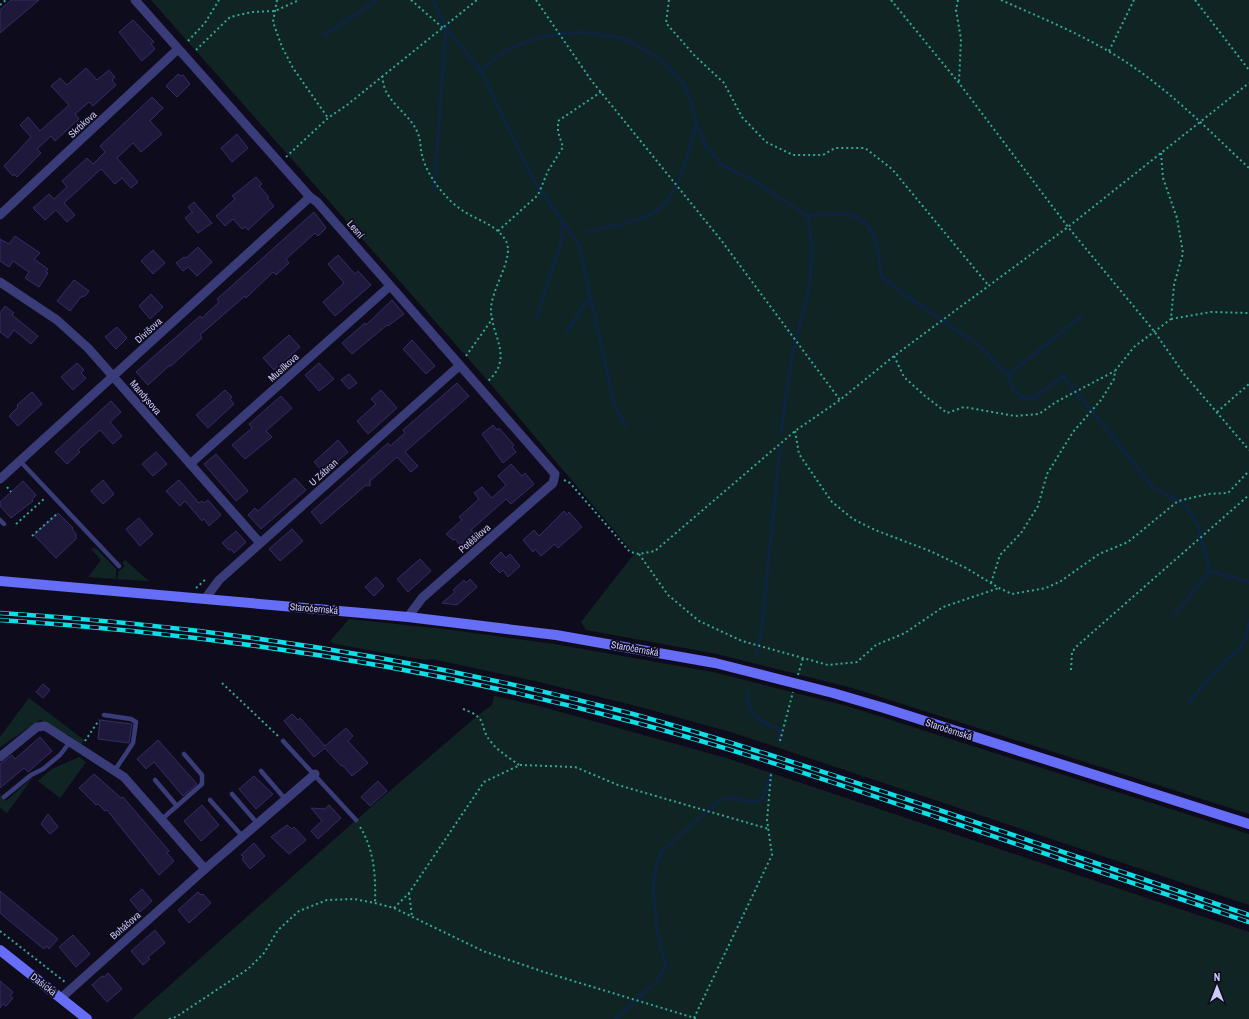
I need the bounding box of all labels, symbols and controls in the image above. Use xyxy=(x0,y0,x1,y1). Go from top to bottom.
street label: Skrbkova xyxy=(65,108,100,141)
street label: Lesní xyxy=(344,217,368,242)
street label: Divišova xyxy=(132,315,165,346)
street label: Musílkova xyxy=(265,350,302,385)
street label: Mandysova xyxy=(127,377,165,418)
street label: U Zábran xyxy=(306,456,340,489)
street label: Potěšilova xyxy=(456,521,493,556)
street label: Staročernská xyxy=(289,600,339,617)
street label: Staročernská xyxy=(610,638,660,659)
street label: Staročernská xyxy=(924,716,974,743)
street label: Boháčova xyxy=(107,908,144,942)
north arrow xyxy=(1197,967,1237,1007)
street label: Dašická xyxy=(28,970,60,999)
text: N xyxy=(1214,970,1220,984)

